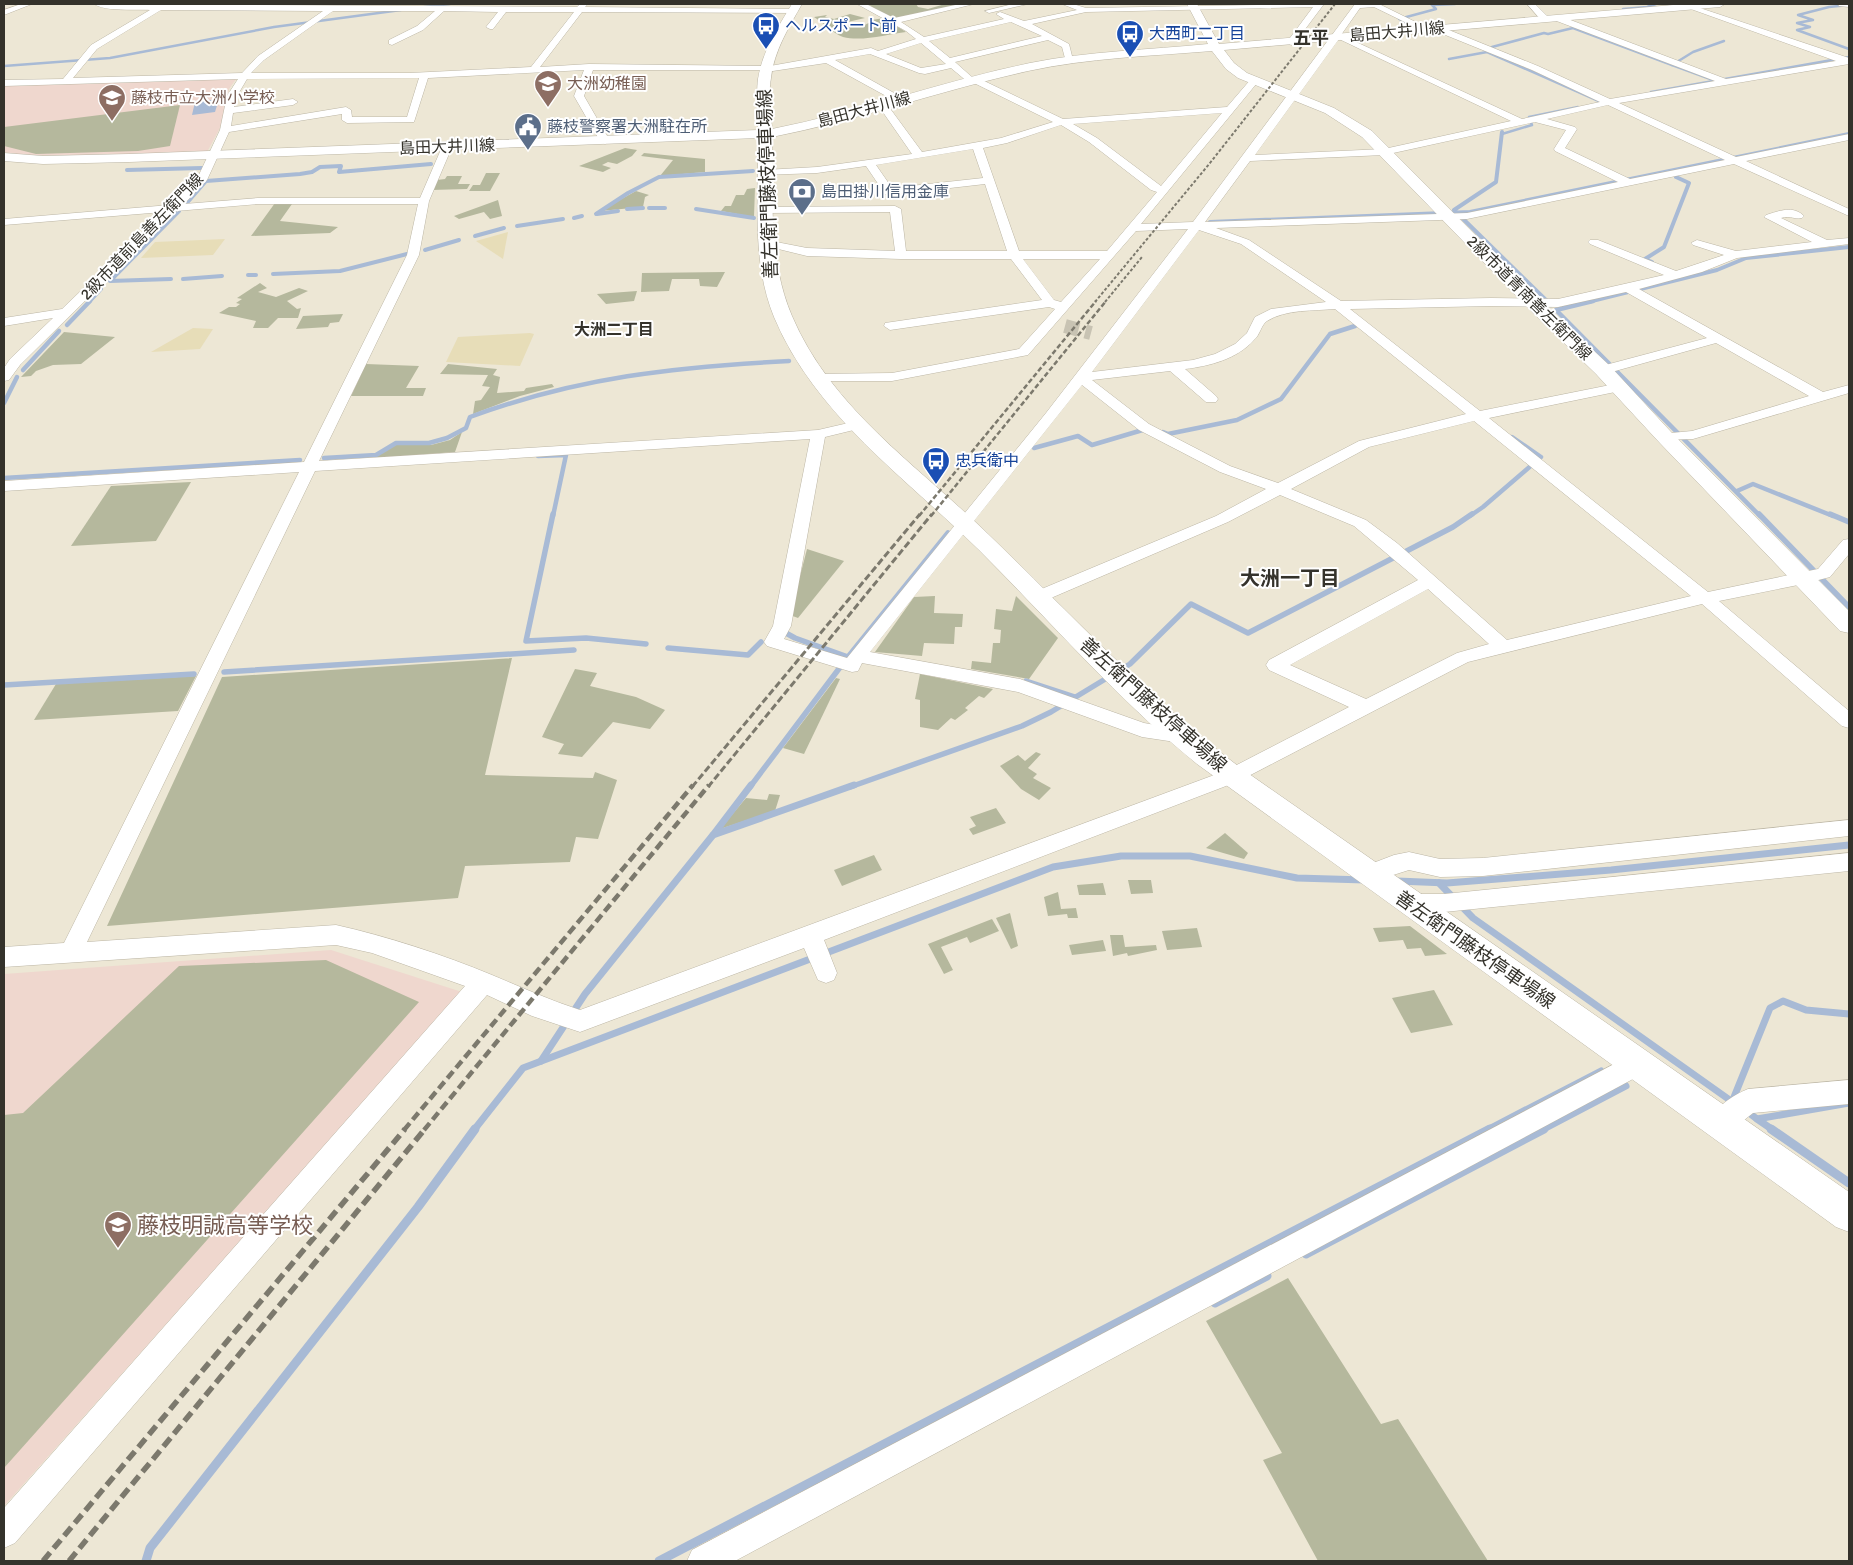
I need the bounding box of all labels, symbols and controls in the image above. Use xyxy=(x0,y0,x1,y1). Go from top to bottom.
bus stop icon: ヘルスポート前 xyxy=(751,11,781,50)
place label: ヘルスポート前 xyxy=(785,16,897,36)
street label: 島田大井川線 xyxy=(1348,18,1446,46)
bus stop icon: 大西町二丁目 xyxy=(1115,19,1145,58)
place label: 大西町二丁目 xyxy=(1149,24,1245,44)
district label: 五平 xyxy=(1293,27,1329,49)
school or university icon: 大洲幼稚園 xyxy=(533,69,563,108)
place label: 大洲幼稚園 xyxy=(567,74,647,94)
school or university icon: 藤枝市立大洲小学校 xyxy=(97,83,127,122)
place label: 藤枝市立大洲小学校 xyxy=(131,88,275,108)
street label: 島田大井川線 xyxy=(815,88,913,132)
street label: 善左衛門藤枝停車場線 xyxy=(753,89,783,279)
public building icon: 藤枝警察署大洲駐在所 xyxy=(513,112,543,151)
place label: 藤枝警察署大洲駐在所 xyxy=(547,117,707,137)
street label: 島田大井川線 xyxy=(399,135,495,159)
street label: 2級市道前島善左衛門線 xyxy=(76,169,208,305)
bank icon: 島田掛川信用金庫 xyxy=(787,177,817,216)
place label: 島田掛川信用金庫 xyxy=(821,182,949,202)
street label: 2級市道青南善左衛門線 xyxy=(1462,231,1596,365)
district label: 大洲二丁目 xyxy=(574,320,654,340)
bus stop icon: 忠兵衛中 xyxy=(921,446,951,485)
place label: 忠兵衛中 xyxy=(955,451,1019,471)
district label: 大洲一丁目 xyxy=(1240,566,1340,591)
street label: 善左衛門藤枝停車場線 xyxy=(1074,633,1232,777)
street label: 善左衛門藤枝停車場線 xyxy=(1390,886,1560,1014)
school or university icon: 藤枝明誠高等学校 xyxy=(103,1210,133,1249)
place label: 藤枝明誠高等学校 xyxy=(137,1212,313,1239)

